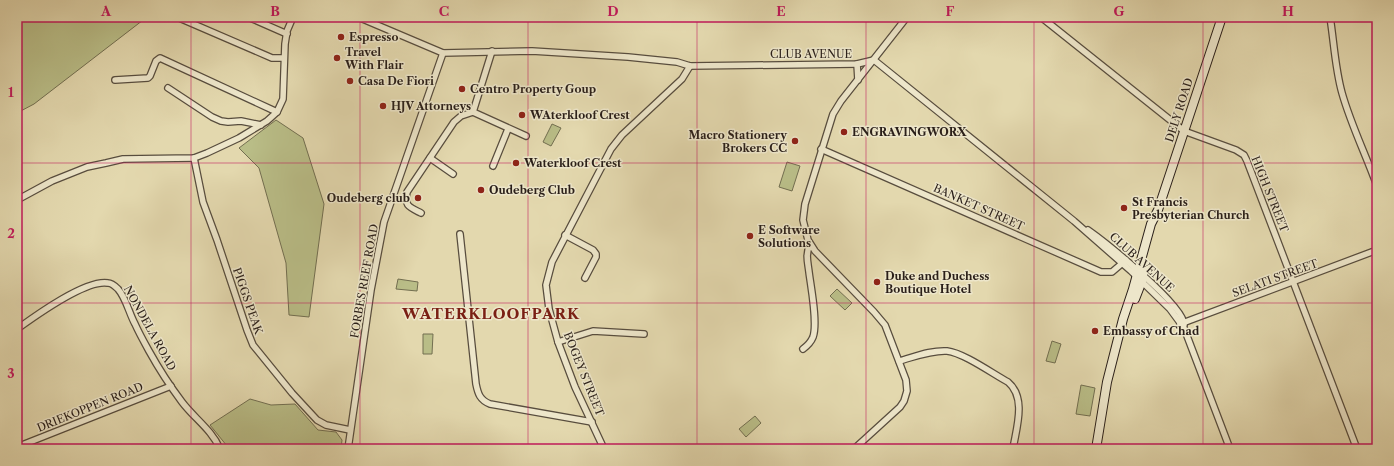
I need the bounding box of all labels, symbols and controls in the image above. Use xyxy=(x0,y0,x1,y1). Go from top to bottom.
text: A xyxy=(100,3,112,19)
text: B xyxy=(270,3,280,19)
text: C xyxy=(439,3,449,19)
text: D xyxy=(607,3,619,19)
text: E xyxy=(776,3,786,19)
text: F xyxy=(946,3,955,19)
text: G xyxy=(1113,3,1125,19)
text: H xyxy=(1282,3,1294,19)
place label: Espresso xyxy=(349,30,398,44)
marker: Espresso xyxy=(336,32,346,42)
place label: Travel With Flair xyxy=(344,45,404,72)
street label: CLUB AVENUE xyxy=(770,47,853,61)
marker: Travel With Flair xyxy=(332,53,342,63)
place label: Casa De Fiori xyxy=(358,74,434,88)
marker: Casa De Fiori xyxy=(345,76,355,86)
street label: DELY ROAD xyxy=(1162,76,1196,144)
place label: Centro Property Goup xyxy=(470,82,596,96)
text: 1 xyxy=(8,84,14,100)
marker: Centro Property Goup xyxy=(457,84,467,94)
place label: HJV Attorneys xyxy=(391,99,471,113)
marker: HJV Attorneys xyxy=(378,101,388,111)
place label: WAterkloof Crest xyxy=(529,108,630,122)
marker: WAterkloof Crest xyxy=(517,110,527,120)
place label: ENGRAVINGWORX xyxy=(852,125,967,139)
marker: ENGRAVINGWORX xyxy=(839,127,849,137)
place label: Macro Stationery Brokers CC xyxy=(689,128,787,155)
marker: Macro Stationery Brokers CC xyxy=(790,136,800,146)
street label: HIGH STREET xyxy=(1248,154,1292,235)
place label: Waterkloof Crest xyxy=(523,156,622,170)
marker: Waterkloof Crest xyxy=(511,158,521,168)
street label: BANKET STREET xyxy=(931,181,1027,234)
place label: Oudeberg Club xyxy=(489,183,575,197)
marker: Oudeberg Club xyxy=(476,185,486,195)
place label: Oudeberg club xyxy=(327,191,410,205)
marker: Oudeberg club xyxy=(413,193,423,203)
place label: St Francis Presbyterian Church xyxy=(1132,195,1250,222)
marker: St Francis Presbyterian Church xyxy=(1119,203,1129,213)
street label: FORBES REEF ROAD xyxy=(347,223,381,339)
place label: E Software Solutions xyxy=(758,223,820,250)
text: 2 xyxy=(7,225,15,241)
street label: CLUB AVENUE xyxy=(1107,229,1178,295)
marker: E Software Solutions xyxy=(745,231,755,241)
street label: SELATI STREET xyxy=(1230,256,1321,300)
street label: PIGGS PEAK xyxy=(230,266,266,337)
place label: Duke and Duchess Boutique Hotel xyxy=(885,269,989,296)
marker: Duke and Duchess Boutique Hotel xyxy=(872,277,882,287)
street label: NONDELA ROAD xyxy=(121,283,179,373)
district label: WATERKLOOFPARK xyxy=(401,304,580,323)
place label: Embassy of Chad xyxy=(1103,324,1200,338)
marker: Embassy of Chad xyxy=(1090,326,1100,336)
street label: BOGEY STREET xyxy=(561,330,608,419)
text: 3 xyxy=(7,365,15,381)
street label: DRIEKOPPEN ROAD xyxy=(35,379,145,435)

